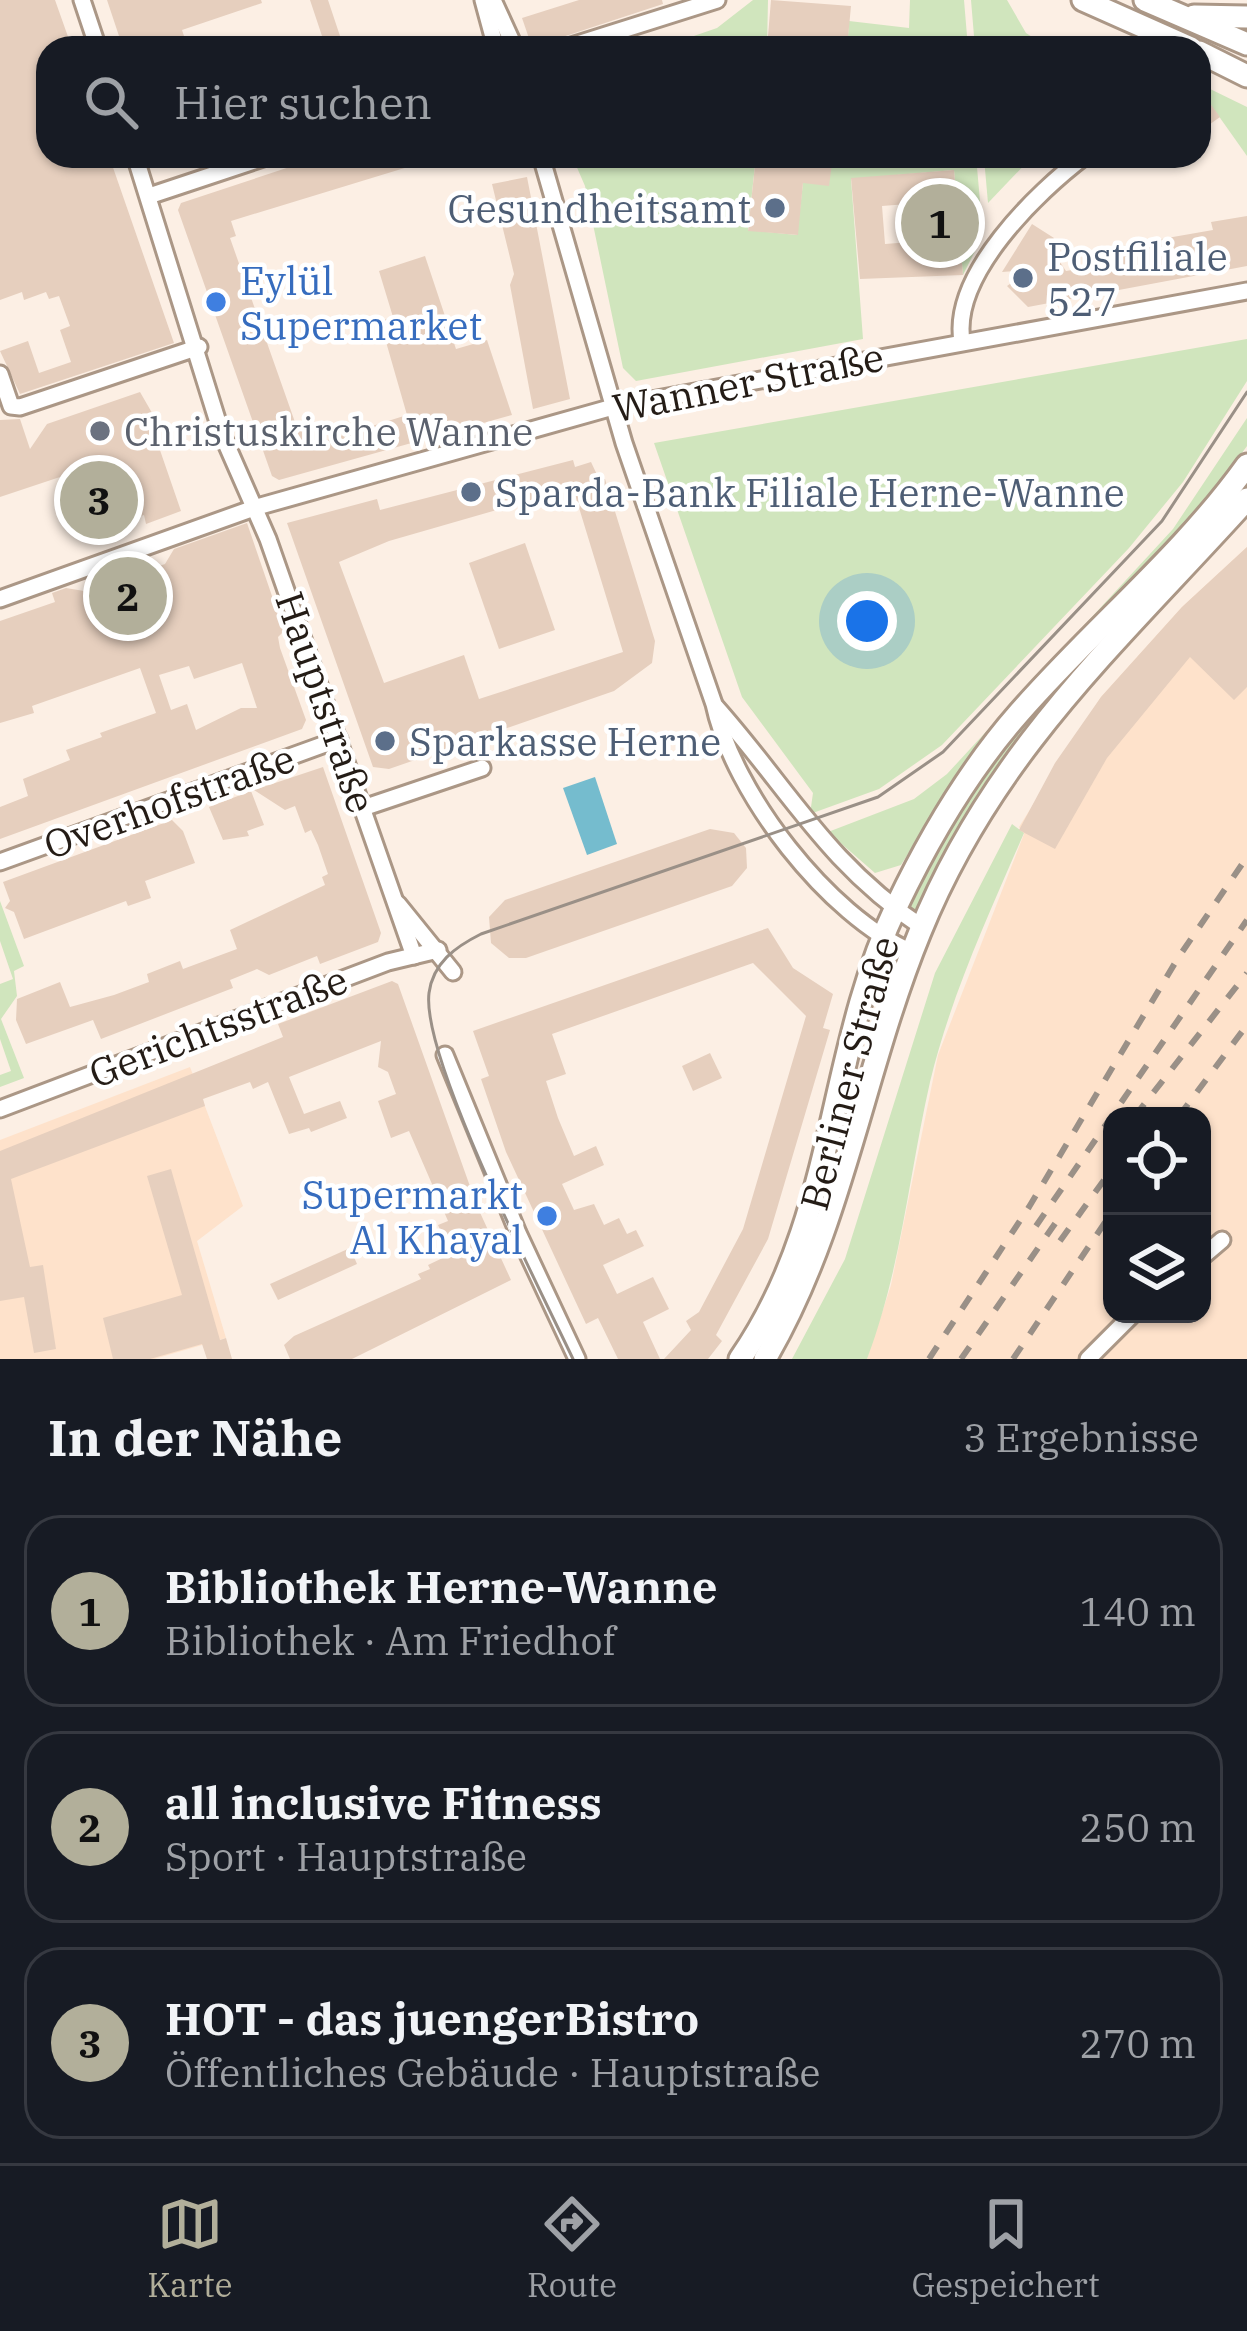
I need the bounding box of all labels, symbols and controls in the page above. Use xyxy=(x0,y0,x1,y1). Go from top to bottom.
search box xyxy=(36,36,1211,168)
icon: search xyxy=(78,69,144,135)
text: Hier suchen xyxy=(174,73,432,131)
pin: 1 xyxy=(901,178,979,268)
place label: Gesundheitsamt xyxy=(448,183,751,234)
marker: Gesundheitsamt xyxy=(762,195,788,221)
place label: Postfiliale 527 xyxy=(1047,231,1228,327)
place label: Eylül Supermarket xyxy=(240,255,482,351)
marker: Postfiliale 527 xyxy=(1010,265,1036,291)
marker: Eylül Supermarket xyxy=(203,289,229,315)
street label: Wanner Straße xyxy=(608,331,888,433)
place label: Christuskirche Wanne xyxy=(124,406,533,457)
marker: Christuskirche Wanne xyxy=(87,418,113,444)
pin: 3 xyxy=(60,455,138,545)
place label: Sparda-Bank Filiale Herne-Wanne xyxy=(495,467,1125,518)
marker: Sparda-Bank Filiale Herne-Wanne xyxy=(458,479,484,505)
pin: 2 xyxy=(89,551,167,641)
street label: Hauptstraße xyxy=(264,585,388,819)
your location xyxy=(837,591,897,651)
place label: Sparkasse Herne xyxy=(409,716,721,767)
marker: Sparkasse Herne xyxy=(372,728,398,754)
street label: Overhofstraße xyxy=(37,732,301,870)
street label: Berliner Straße xyxy=(788,930,910,1216)
street label: Gerichtsstraße xyxy=(82,953,354,1099)
map controls xyxy=(1103,1107,1211,1323)
button: locate xyxy=(1103,1107,1211,1215)
place label: Supermarkt Al Khayal xyxy=(302,1169,523,1265)
marker: Supermarkt Al Khayal xyxy=(534,1203,560,1229)
button: layers xyxy=(1103,1215,1211,1323)
text: In der Nähe xyxy=(48,1404,342,1470)
text: 3 Ergebnisse xyxy=(963,1412,1199,1463)
text: Bibliothek Herne-Wanne xyxy=(165,1557,717,1615)
text: 1 xyxy=(78,1586,102,1637)
text: 140 m xyxy=(1080,1586,1196,1637)
text: Bibliothek · Am Friedhof xyxy=(165,1615,616,1666)
text: all inclusive Fitness xyxy=(165,1773,602,1831)
text: 2 xyxy=(78,1802,102,1853)
text: 250 m xyxy=(1080,1802,1196,1853)
text: Sport · Hauptstraße xyxy=(165,1831,527,1882)
text: HOT - das juengerBistro xyxy=(165,1989,699,2047)
text: 3 xyxy=(78,2018,102,2069)
text: 270 m xyxy=(1080,2018,1196,2069)
text: Öffentliches Gebäude · Hauptstraße xyxy=(165,2047,820,2098)
tab: Karte xyxy=(147,2191,232,2306)
tab: Route xyxy=(527,2191,617,2306)
tab: Gespeichert xyxy=(912,2191,1100,2306)

